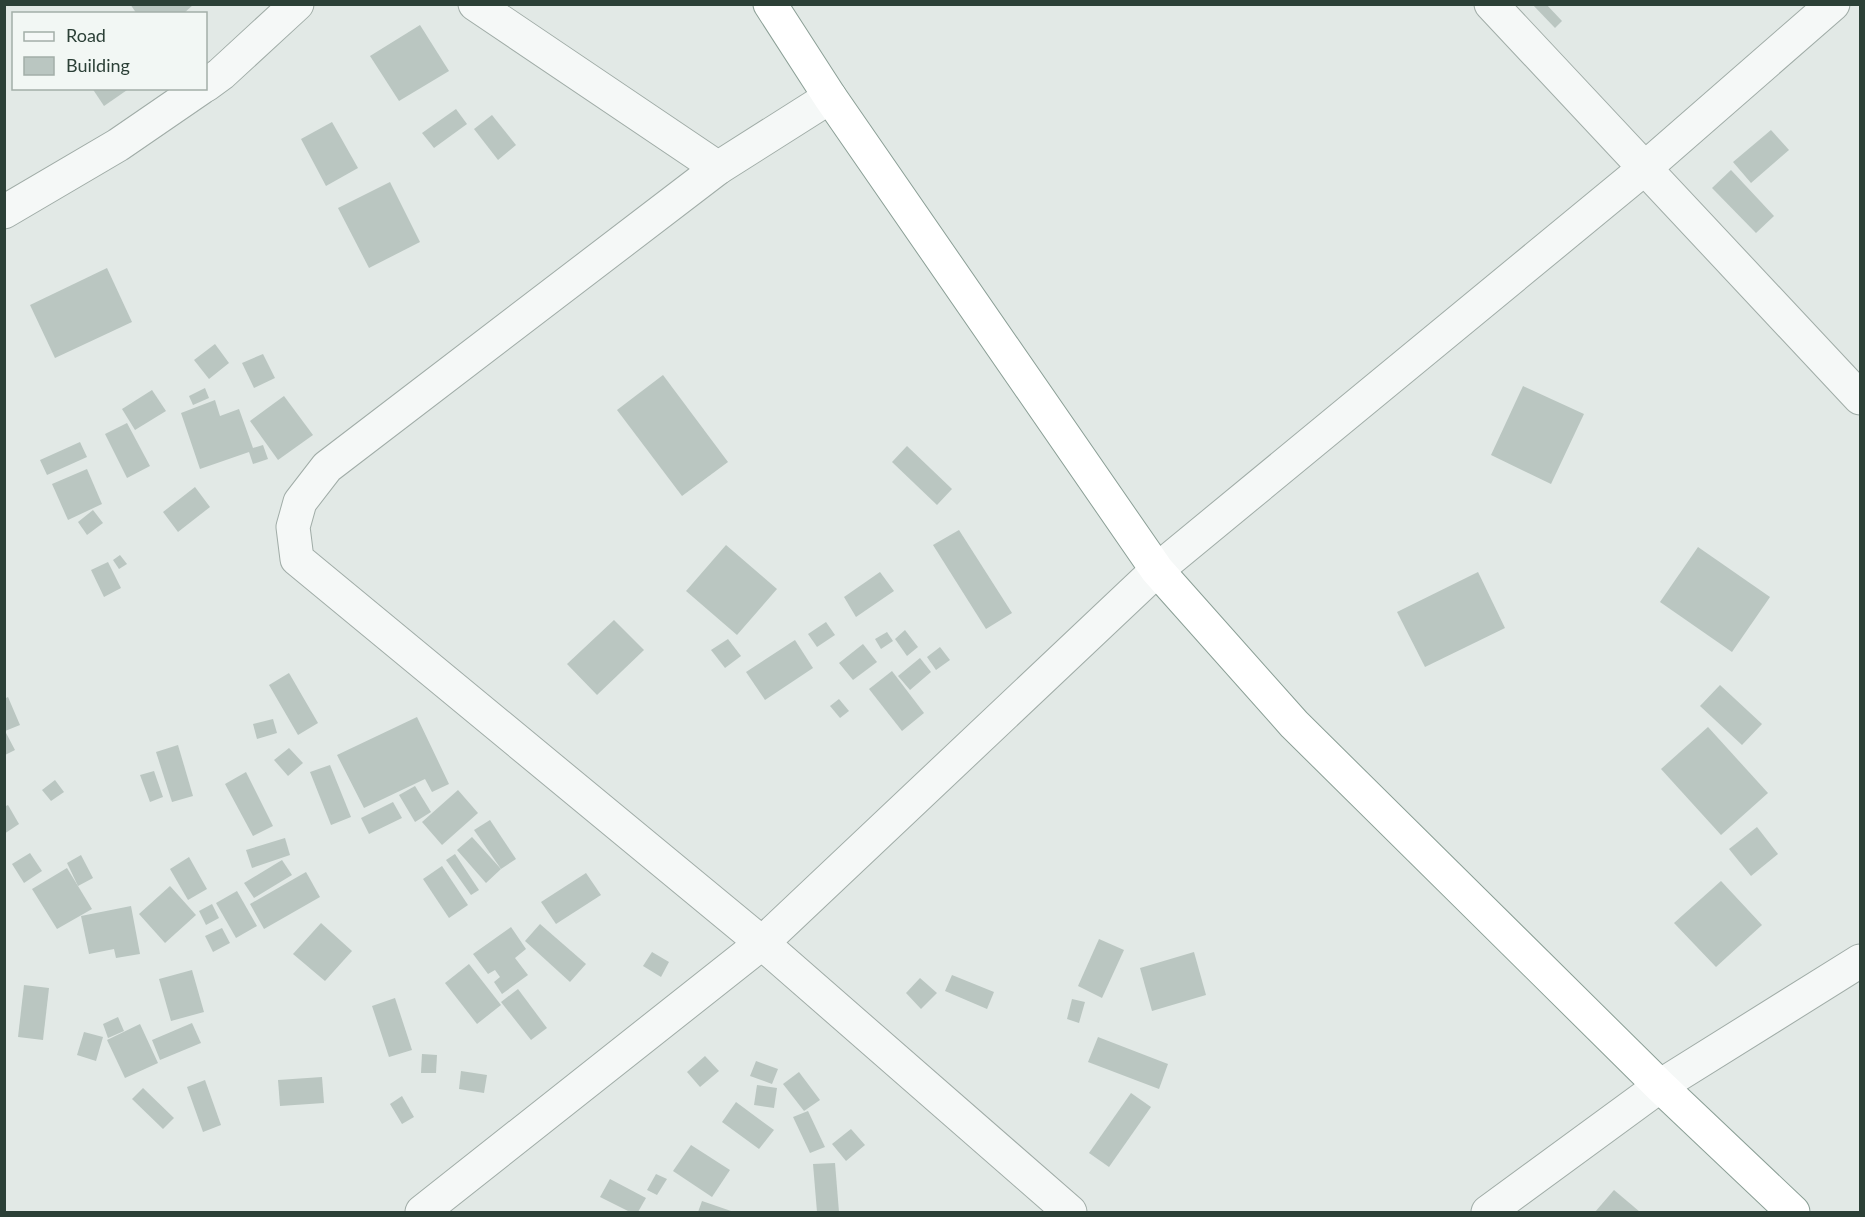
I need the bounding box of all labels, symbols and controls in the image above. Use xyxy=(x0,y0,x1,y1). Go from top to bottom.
legend xyxy=(12,12,207,90)
text: Road xyxy=(66,24,106,46)
text: Building xyxy=(66,54,130,76)

